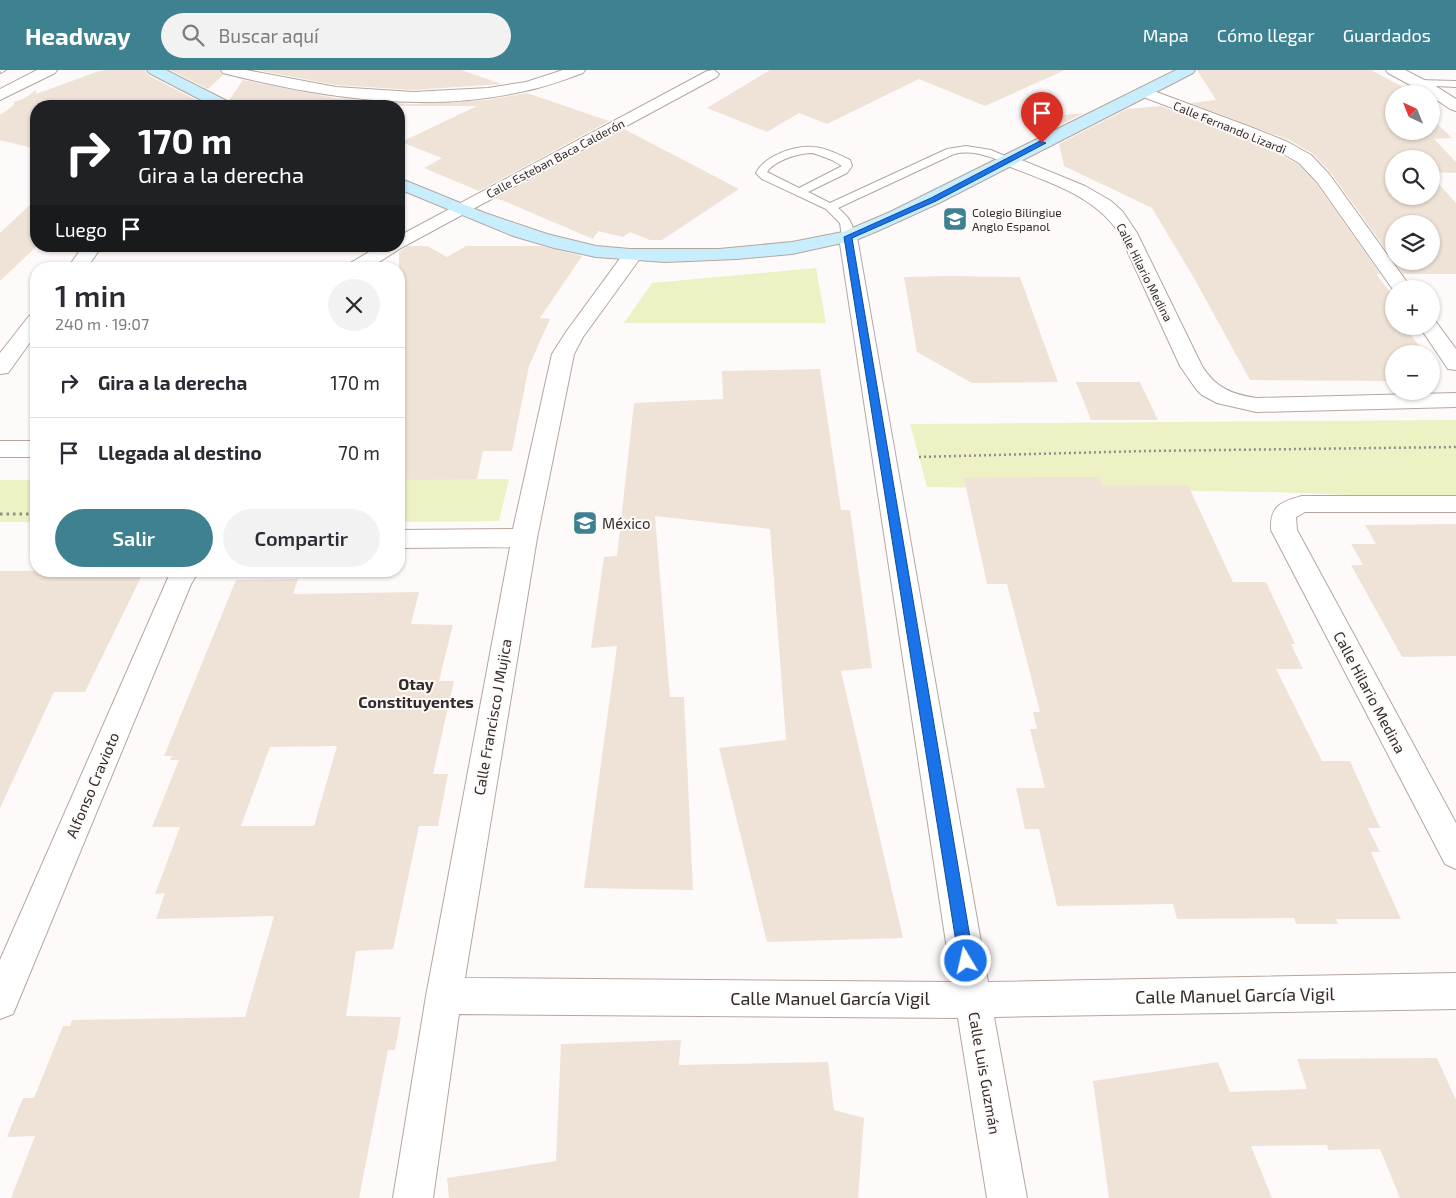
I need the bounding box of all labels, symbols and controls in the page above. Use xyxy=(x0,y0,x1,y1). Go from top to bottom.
search box xyxy=(161,13,511,58)
text: Headway xyxy=(25,21,131,50)
icon: search xyxy=(179,21,207,49)
text: Buscar aquí xyxy=(219,24,319,47)
text: Mapa xyxy=(1143,24,1189,46)
text: Cómo llegar xyxy=(1217,24,1315,46)
text: Guardados xyxy=(1343,24,1431,46)
north arrow xyxy=(1385,85,1440,140)
map controls xyxy=(1385,85,1440,400)
pin xyxy=(1021,92,1063,143)
street label: Calle Fernando Lizardi xyxy=(1172,98,1289,156)
icon: arrive xyxy=(1028,99,1056,127)
street label: Calle Esteban Baca Calderón xyxy=(483,116,627,200)
text: 170 m xyxy=(138,119,232,161)
icon: right xyxy=(55,120,120,185)
button: search xyxy=(1385,150,1440,205)
text: Gira a la derecha xyxy=(138,161,304,187)
place label: Colegio Bilingiue Anglo Espanol xyxy=(972,205,1062,233)
school or university icon: Colegio Bilingiue Anglo Espanol xyxy=(942,206,968,232)
icon: arrive xyxy=(117,215,145,243)
button: layers xyxy=(1385,215,1440,270)
text: Luego xyxy=(55,218,107,241)
street label: Calle Hilario Medina xyxy=(1114,220,1176,324)
text: 1 min xyxy=(55,277,126,313)
button: close xyxy=(328,279,380,331)
button: + xyxy=(1385,280,1440,335)
text: 240 m · 19:07 xyxy=(55,314,149,333)
button: − xyxy=(1385,345,1440,400)
icon: right xyxy=(55,369,83,397)
text: Gira a la derecha xyxy=(98,371,247,394)
text: 170 m xyxy=(330,371,380,394)
icon: arrive xyxy=(55,439,83,467)
text: Llegada al destino xyxy=(98,441,262,464)
text: 70 m xyxy=(338,441,380,464)
button: Salir xyxy=(55,509,213,567)
button: Compartir xyxy=(223,509,380,567)
school or university icon: México xyxy=(572,510,598,536)
place label: México xyxy=(602,514,651,532)
street label: Calle Hilario Medina xyxy=(1330,628,1410,756)
street label: Calle Francisco J Mujica xyxy=(469,637,516,797)
district label: Otay Constituyentes xyxy=(358,674,474,712)
street label: Alfonso Cravioto xyxy=(62,729,122,841)
position arrow xyxy=(939,934,991,986)
street label: Calle Manuel García Vigil xyxy=(1135,982,1336,1008)
street label: Calle Manuel García Vigil xyxy=(730,987,930,1009)
street label: Calle Luis Guzmán xyxy=(965,1010,1005,1136)

